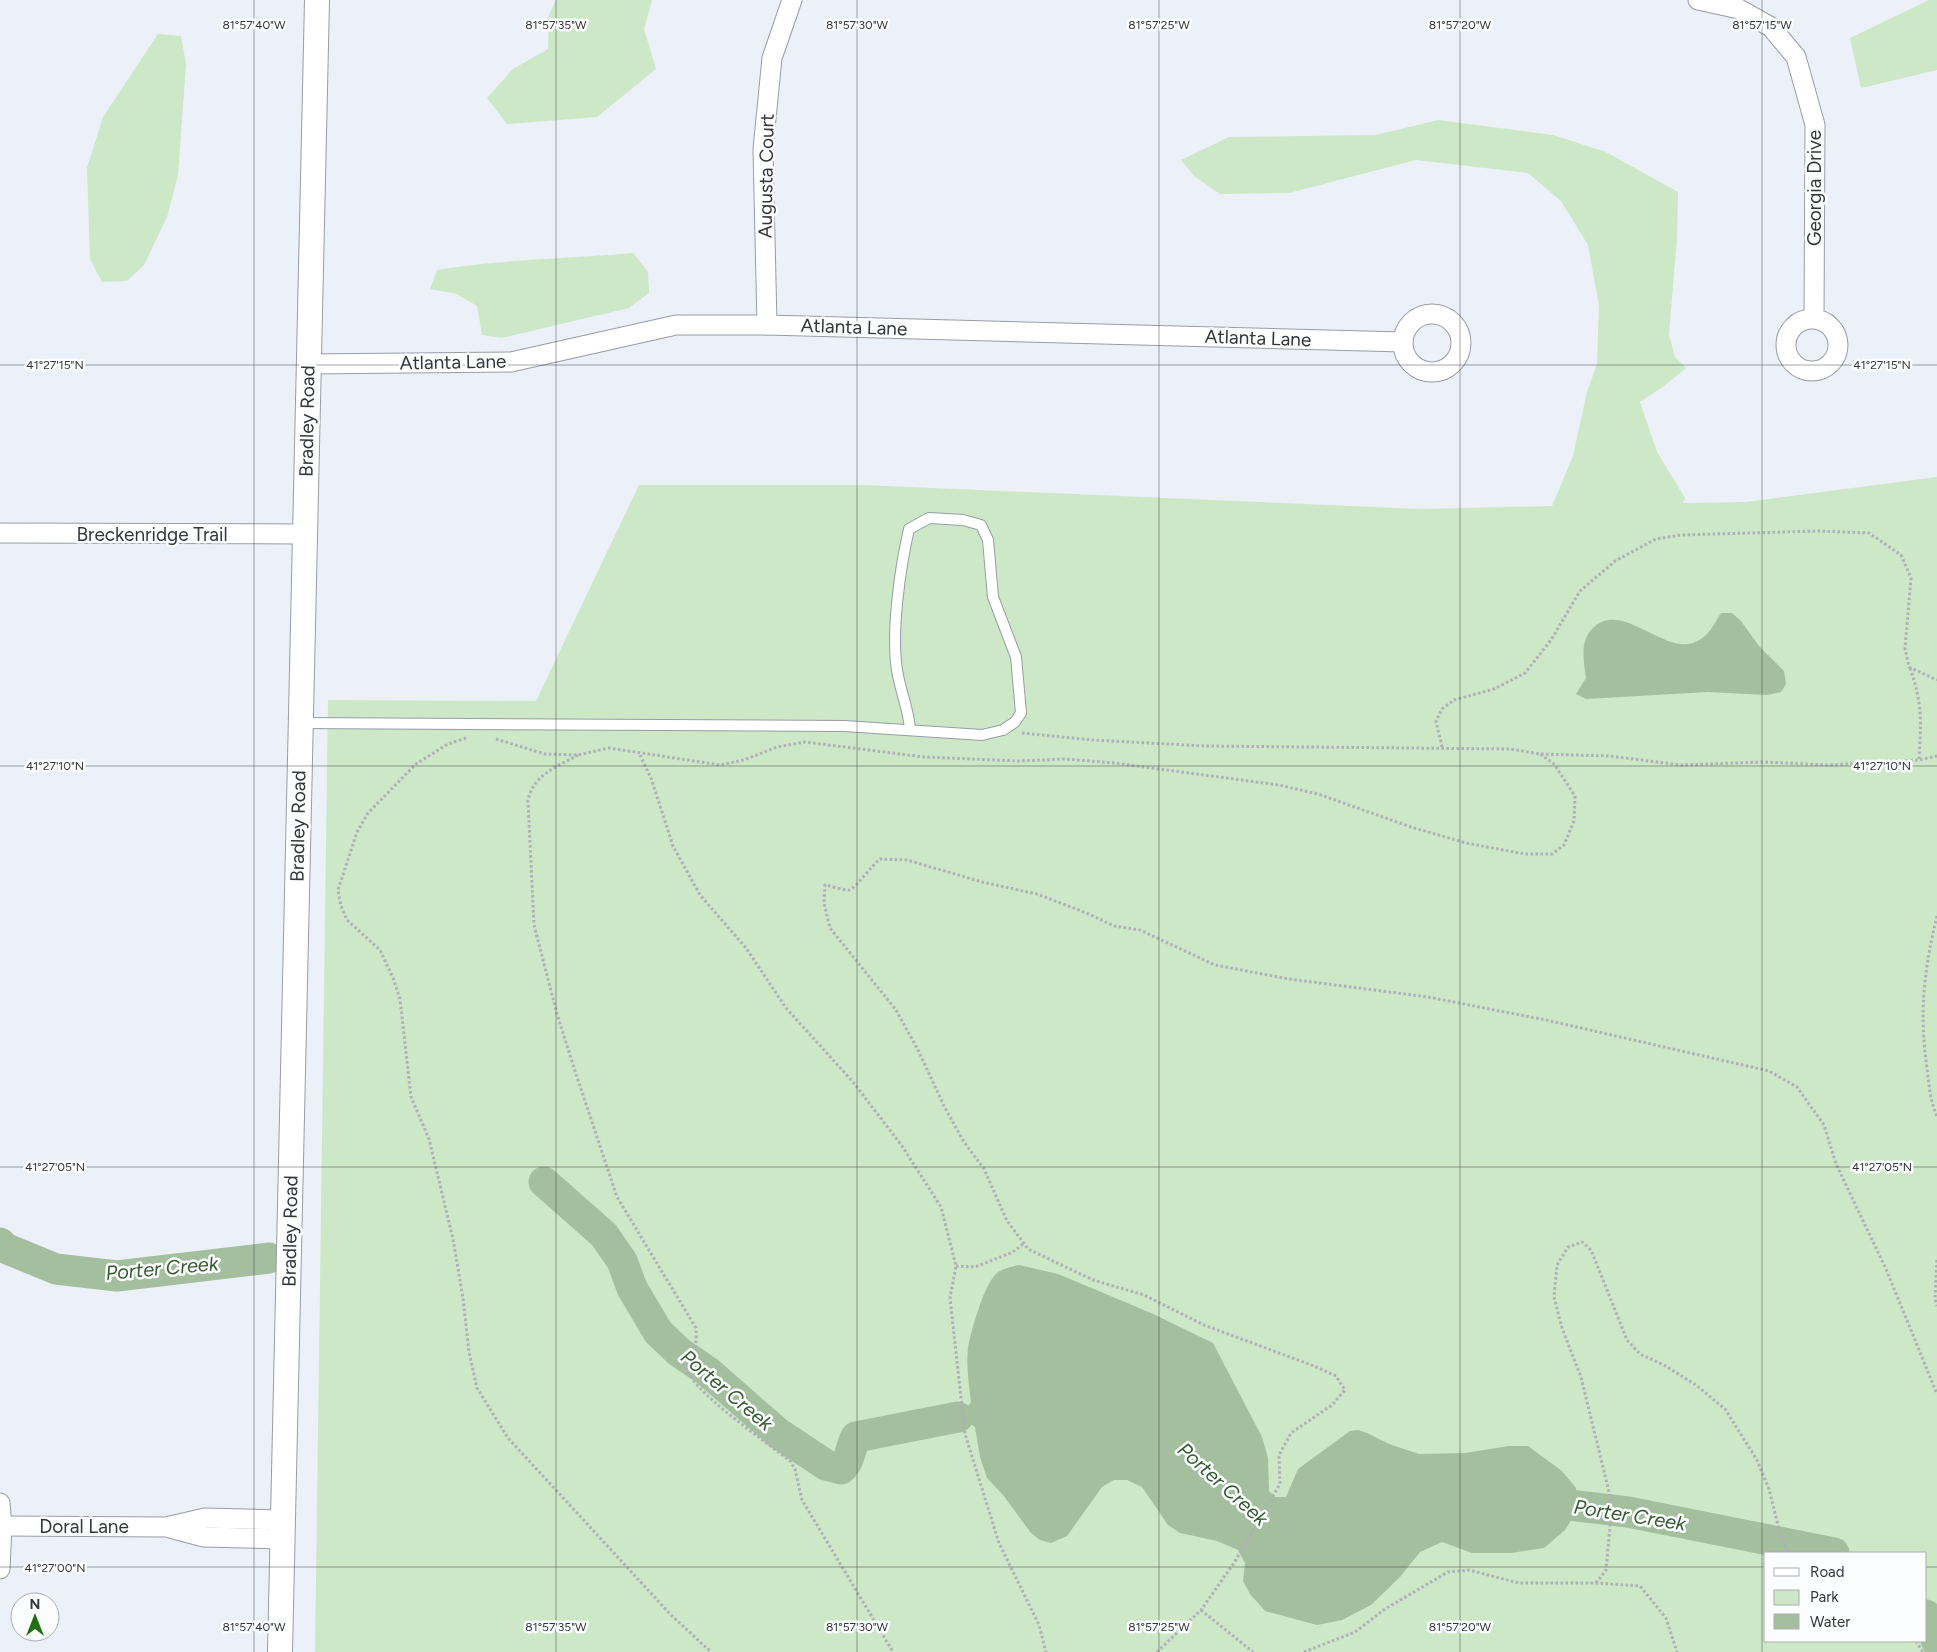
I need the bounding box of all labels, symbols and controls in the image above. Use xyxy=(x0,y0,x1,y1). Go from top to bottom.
text: 81°57'40"W xyxy=(222,18,286,32)
text: 81°57'35"W xyxy=(525,18,587,32)
text: 81°57'30"W xyxy=(826,18,889,32)
text: 81°57'25"W xyxy=(1128,18,1190,32)
text: 81°57'20"W xyxy=(1429,18,1492,32)
text: 81°57'15"W xyxy=(1732,18,1792,32)
street label: Augusta Court xyxy=(753,114,779,238)
street label: Georgia Drive xyxy=(1803,130,1826,246)
street label: Atlanta Lane xyxy=(800,314,908,340)
street label: Atlanta Lane xyxy=(1204,325,1312,351)
street label: Atlanta Lane xyxy=(400,350,506,374)
text: 41°27'15"N xyxy=(26,358,84,372)
text: 41°27'15"N xyxy=(1853,358,1911,372)
street label: Bradley Road xyxy=(295,365,319,477)
street label: Breckenridge Trail xyxy=(76,523,228,546)
text: 41°27'10"N xyxy=(26,759,84,773)
text: 41°27'10"N xyxy=(1853,759,1911,773)
street label: Bradley Road xyxy=(286,770,310,882)
text: 41°27'05"N xyxy=(25,1160,85,1174)
text: 41°27'05"N xyxy=(1852,1160,1912,1174)
street label: Bradley Road xyxy=(278,1175,302,1287)
water label: Porter Creek xyxy=(105,1251,221,1285)
water label: Porter Creek xyxy=(676,1344,779,1436)
water label: Porter Creek xyxy=(1173,1437,1274,1532)
water label: Porter Creek xyxy=(1572,1494,1689,1536)
street label: Doral Lane xyxy=(39,1515,129,1538)
legend xyxy=(1764,1552,1927,1642)
text: 41°27'00"N xyxy=(25,1561,85,1575)
text: Road xyxy=(1810,1563,1845,1581)
text: Park xyxy=(1810,1588,1839,1606)
north arrow xyxy=(10,1592,60,1642)
text: N xyxy=(30,1596,40,1613)
text: Water xyxy=(1810,1613,1850,1631)
text: 81°57'40"W xyxy=(222,1620,286,1634)
text: 81°57'35"W xyxy=(525,1620,587,1634)
text: 81°57'30"W xyxy=(826,1620,889,1634)
text: 81°57'25"W xyxy=(1128,1620,1190,1634)
text: 81°57'20"W xyxy=(1429,1620,1492,1634)

